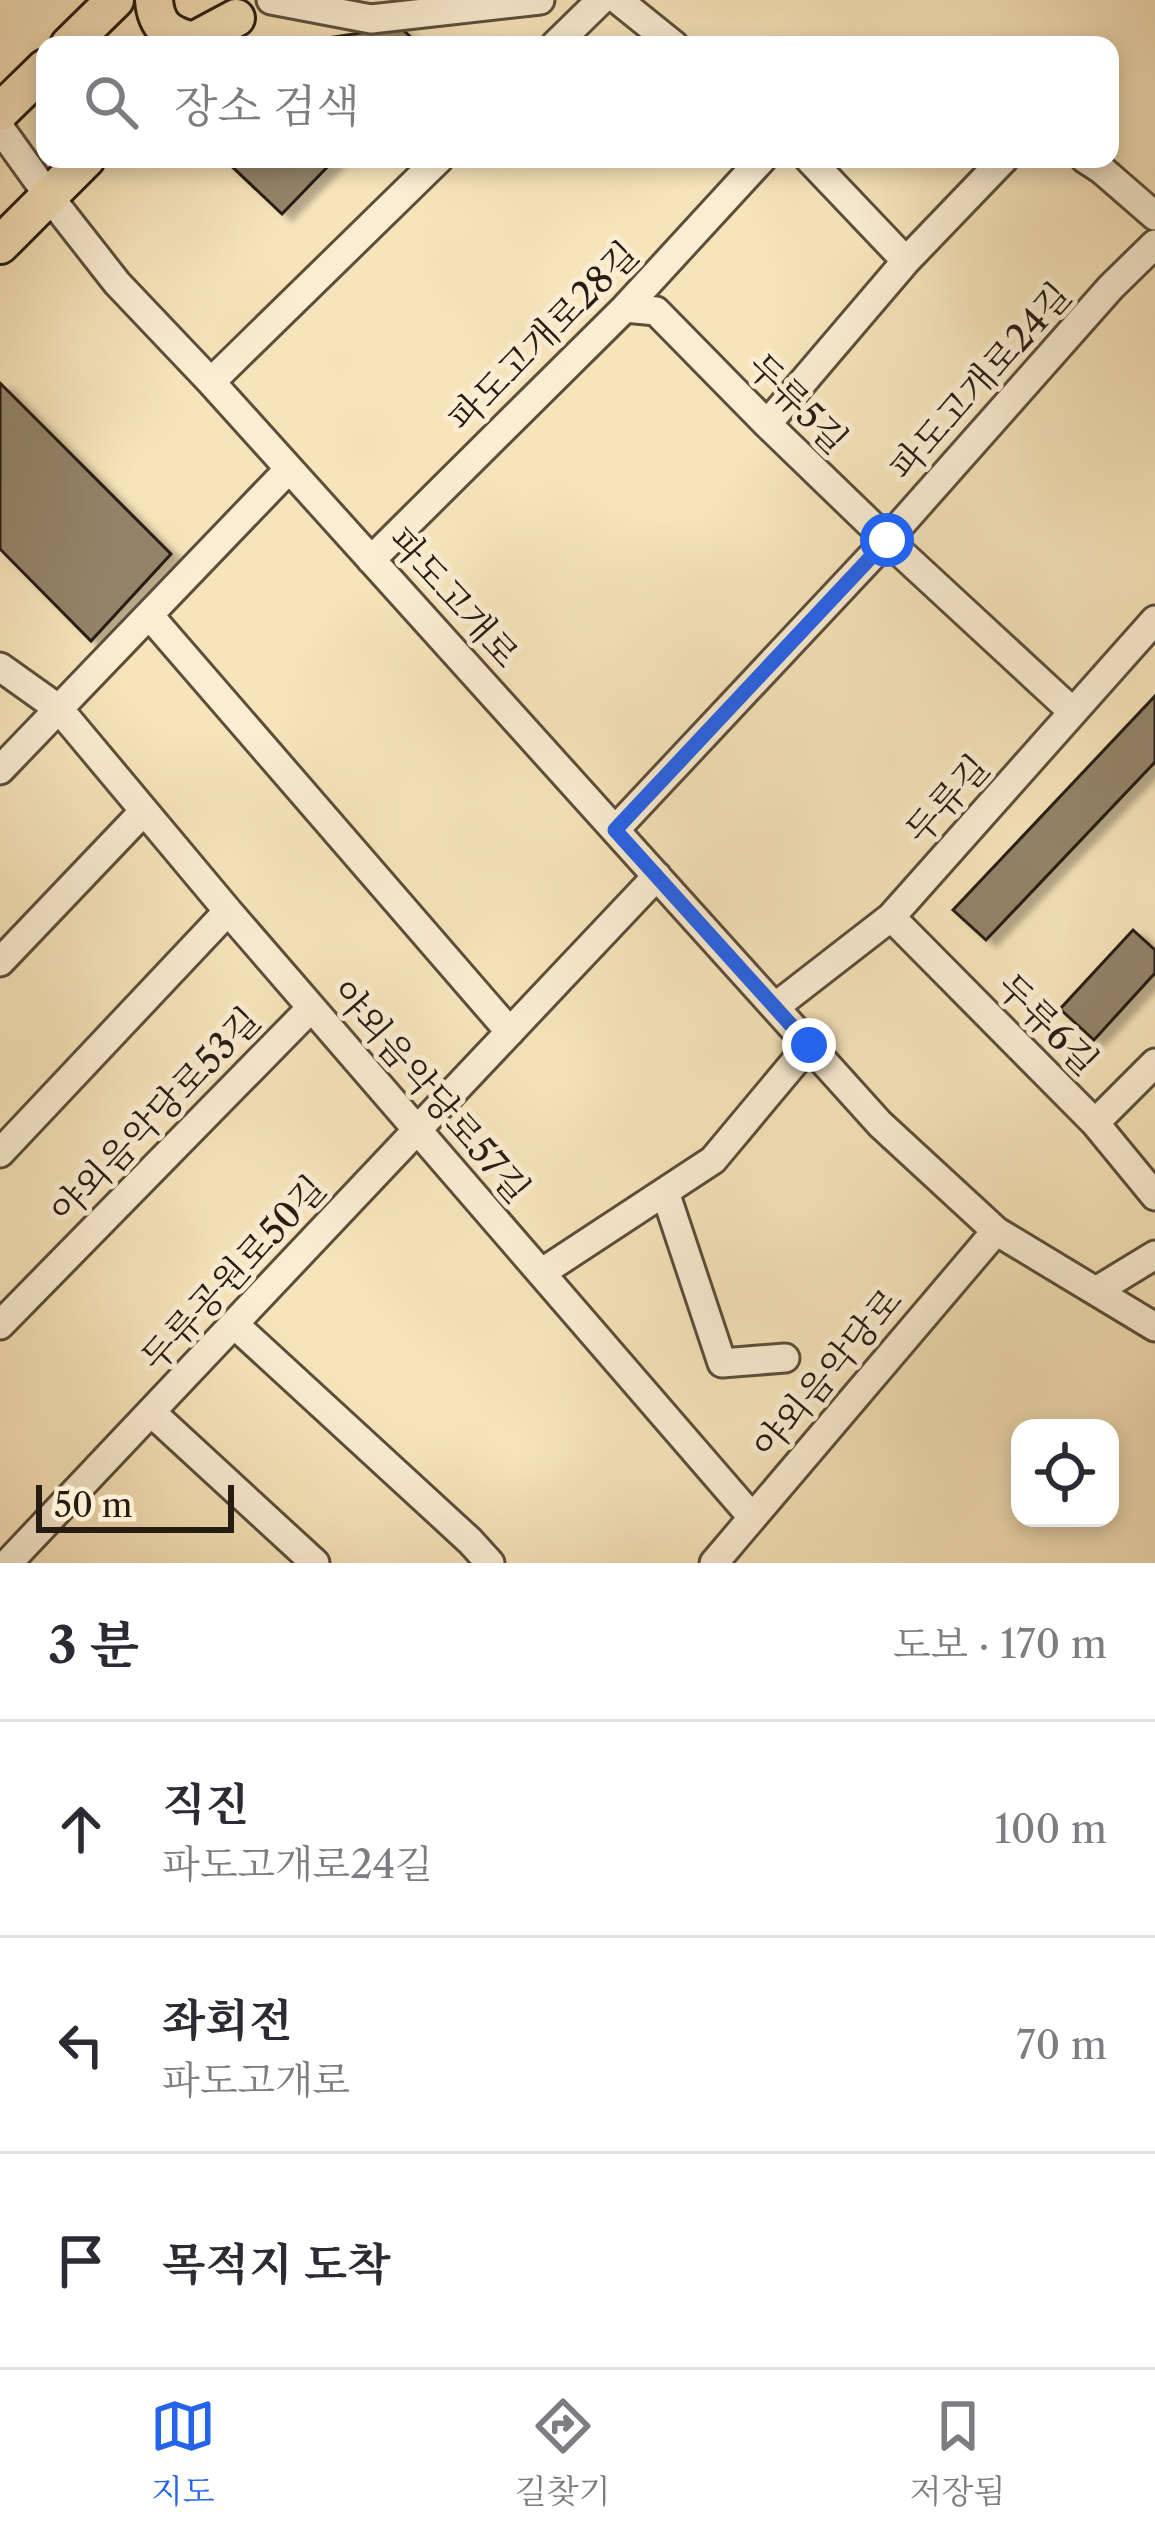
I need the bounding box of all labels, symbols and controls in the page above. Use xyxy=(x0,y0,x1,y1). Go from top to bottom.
search box xyxy=(36,36,1119,168)
icon: search xyxy=(78,69,144,135)
text: 장소 검색 xyxy=(174,78,360,134)
street label: 파도고개로28길 xyxy=(439,232,647,440)
street label: 파도고개로24길 xyxy=(880,273,1080,489)
street label: 두류5길 xyxy=(739,344,857,462)
route start xyxy=(860,513,914,567)
street label: 파도고개로 xyxy=(379,518,529,676)
street label: 두류길 xyxy=(896,746,998,852)
street label: 두류6길 xyxy=(988,964,1108,1084)
street label: 야외음악당로57길 xyxy=(322,971,540,1211)
street label: 야외음악당로53길 xyxy=(41,998,269,1232)
route end xyxy=(782,1018,836,1072)
street label: 두류공원로50길 xyxy=(131,1166,335,1380)
street label: 야외음악당로 xyxy=(743,1279,911,1467)
map controls xyxy=(1011,1419,1119,1527)
button: locate xyxy=(1011,1419,1119,1527)
scale bar xyxy=(36,1479,234,1532)
text: 50 m xyxy=(54,1485,132,1526)
text: 3 분 xyxy=(48,1614,139,1676)
text: 도보 · 170 m xyxy=(893,1620,1107,1668)
text: 직진 xyxy=(162,1776,249,1832)
icon: ahead xyxy=(48,1796,114,1862)
text: 100 m xyxy=(994,1805,1107,1853)
text: 파도고개로24길 xyxy=(162,1840,433,1888)
text: 좌회전 xyxy=(162,1992,292,2048)
icon: left xyxy=(48,2012,114,2078)
text: 70 m xyxy=(1016,2021,1107,2069)
text: 파도고개로 xyxy=(162,2056,350,2104)
icon: arrive xyxy=(48,2228,114,2294)
text: 목적지 도착 xyxy=(162,2236,391,2292)
tab: 지도 xyxy=(150,2393,216,2512)
tab: 길찾기 xyxy=(515,2393,610,2512)
tab: 저장됨 xyxy=(910,2393,1005,2512)

